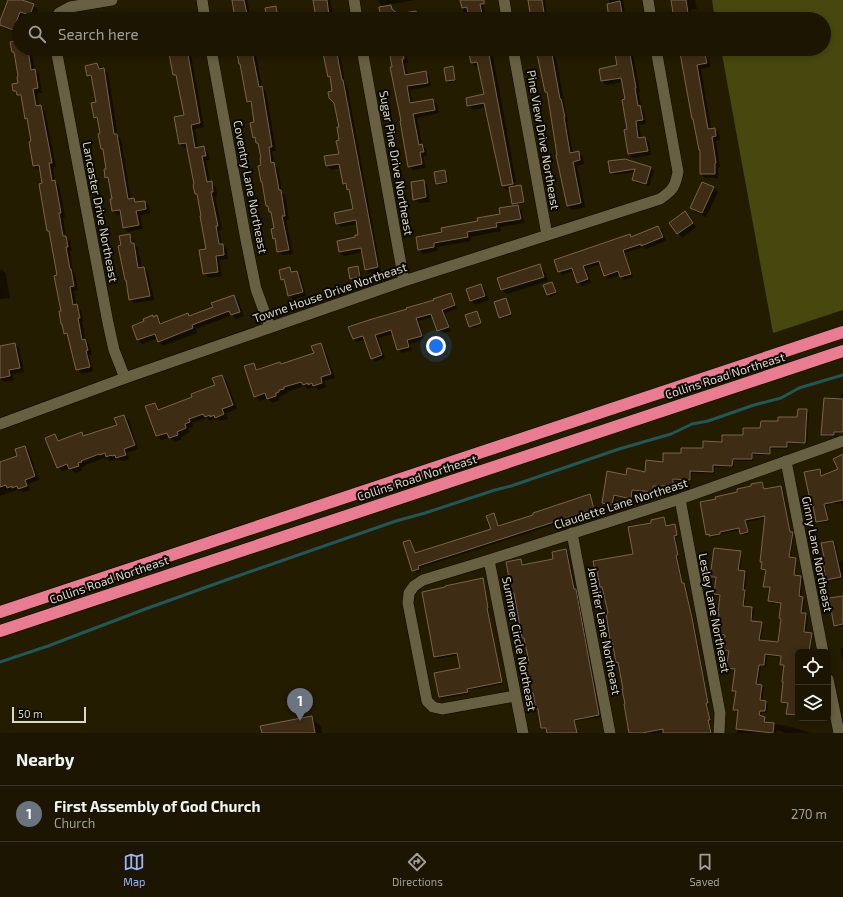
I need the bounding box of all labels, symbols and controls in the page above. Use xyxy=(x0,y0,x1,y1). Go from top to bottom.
search box xyxy=(12,12,831,56)
icon: search xyxy=(26,23,48,45)
text: Search here xyxy=(58,25,139,43)
street label: Pine View Drive Northeast xyxy=(525,69,563,211)
street label: Sugar Pine Drive Northeast xyxy=(377,89,417,237)
street label: Coventry Lane Northeast xyxy=(231,119,271,255)
street label: Lancaster Drive Northeast xyxy=(80,140,122,284)
street label: Towne House Drive Northeast xyxy=(251,259,409,325)
your location xyxy=(426,336,446,356)
street label: Collins Road Northeast xyxy=(663,349,787,401)
street label: Collins Road Northeast xyxy=(355,451,479,503)
street label: Claudette Lane Northeast xyxy=(552,475,690,531)
street label: Ginny Lane Northeast xyxy=(800,495,836,613)
street label: Collins Road Northeast xyxy=(47,552,171,606)
street label: Lesley Lane Northeast xyxy=(697,552,734,674)
street label: Jennifer Lane Northeast xyxy=(586,566,624,696)
street label: Summer Circle Northeast xyxy=(500,575,540,713)
map controls xyxy=(795,649,831,721)
button: locate xyxy=(795,649,831,685)
button: layers xyxy=(795,685,831,721)
pin: 1 xyxy=(287,688,313,721)
scale bar xyxy=(12,705,86,724)
text: 50 m xyxy=(18,707,43,720)
text: Nearby xyxy=(16,749,74,769)
text: First Assembly of God Church xyxy=(54,797,260,815)
text: 1 xyxy=(26,806,32,822)
text: 270 m xyxy=(791,806,827,822)
text: Church xyxy=(54,815,95,831)
tab: Map xyxy=(123,851,145,888)
tab: Directions xyxy=(392,851,443,888)
tab: Saved xyxy=(689,851,720,888)

